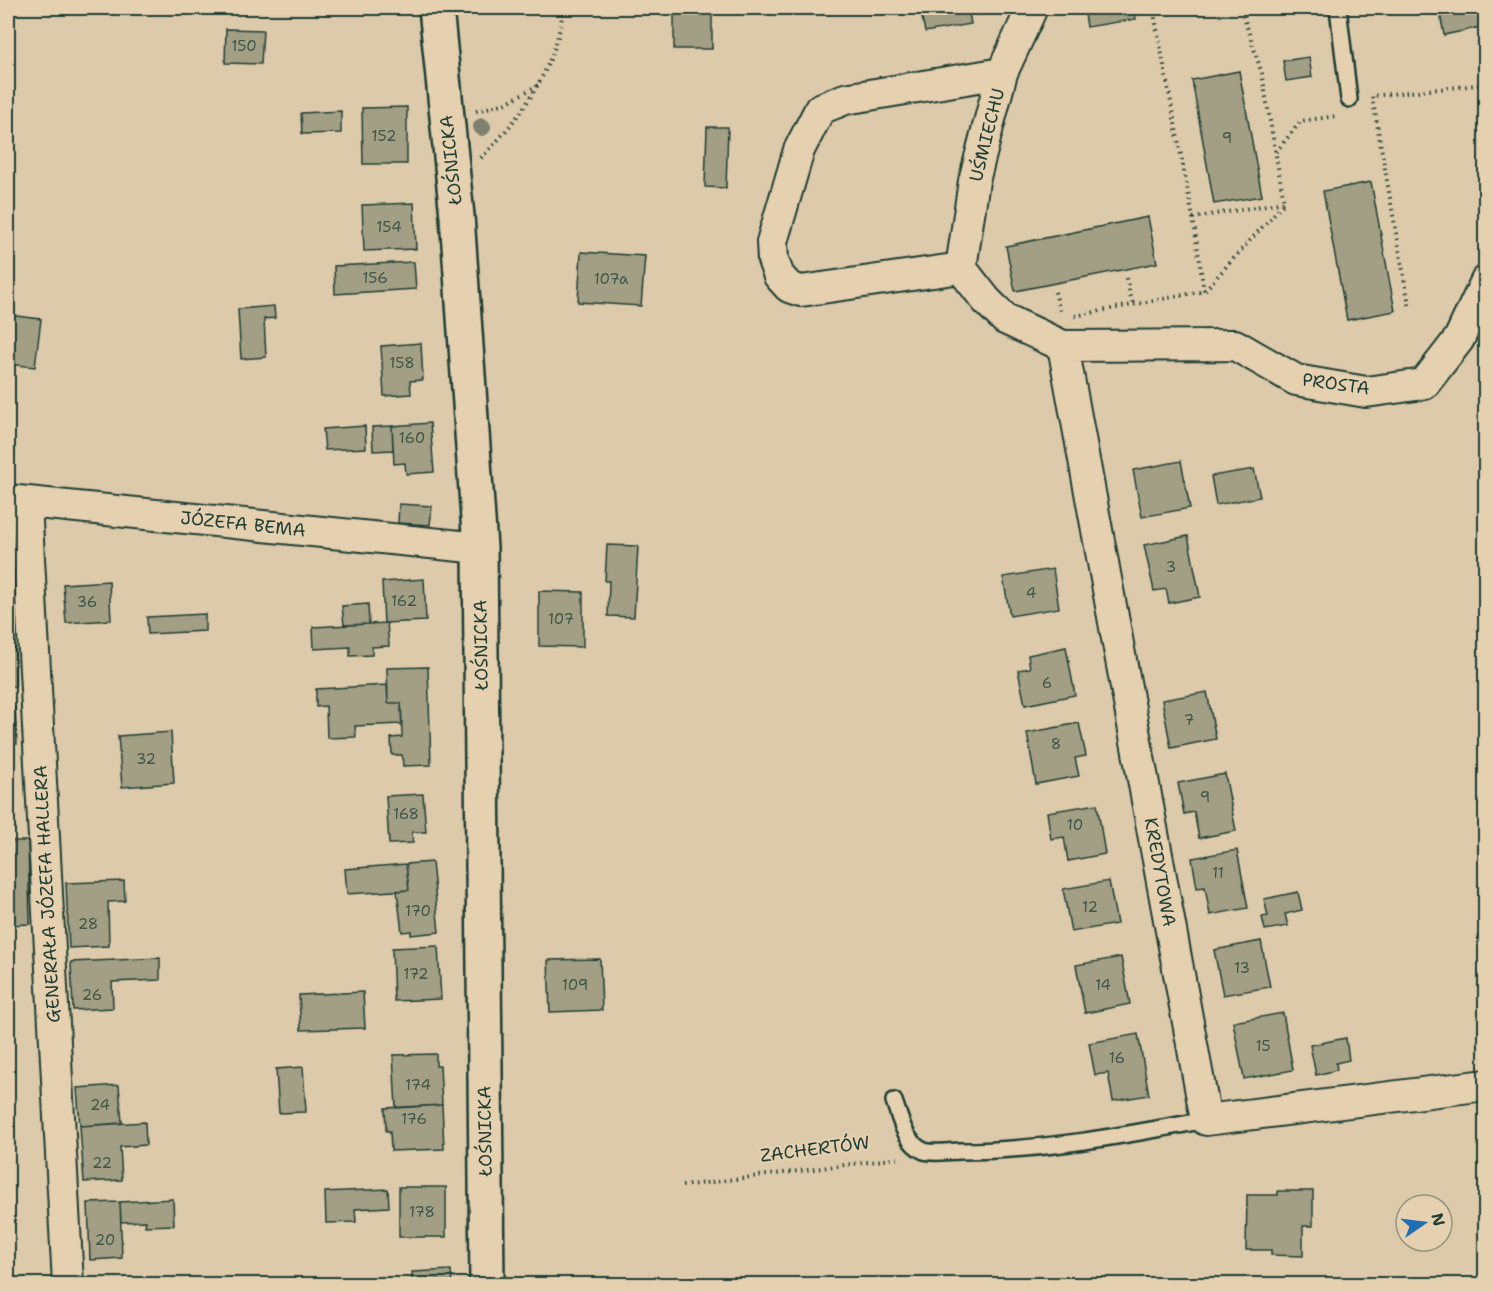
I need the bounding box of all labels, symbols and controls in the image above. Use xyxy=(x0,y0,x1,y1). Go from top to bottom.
house number: 150 xyxy=(231,36,257,56)
street label: UŚMIECHU xyxy=(964,86,1010,184)
street label: ŁOŚNICKA xyxy=(434,114,468,207)
house number: 152 xyxy=(372,126,396,146)
house number: 9 xyxy=(1222,128,1232,148)
house number: 154 xyxy=(376,217,402,237)
house number: 156 xyxy=(362,268,388,288)
house number: 107a xyxy=(594,269,629,289)
house number: 158 xyxy=(389,353,415,373)
street label: PROSTA xyxy=(1301,367,1371,401)
house number: 160 xyxy=(399,428,425,448)
street label: JÓZEFA BEMA xyxy=(179,505,307,543)
house number: 3 xyxy=(1166,557,1176,577)
house number: 4 xyxy=(1026,583,1036,603)
house number: 162 xyxy=(391,591,417,611)
house number: 36 xyxy=(77,592,97,612)
street label: ŁOŚNICKA xyxy=(468,600,494,691)
house number: 107 xyxy=(548,609,574,629)
house number: 6 xyxy=(1042,673,1052,693)
house number: 7 xyxy=(1184,710,1194,730)
house number: 8 xyxy=(1051,734,1061,754)
house number: 32 xyxy=(136,749,156,769)
street label: GENERAŁA JÓZEFA HALLERA xyxy=(28,765,66,1023)
house number: 9 xyxy=(1200,787,1210,807)
house number: 168 xyxy=(393,804,419,824)
house number: 10 xyxy=(1067,815,1083,835)
street label: KREDYTOWA xyxy=(1139,816,1181,928)
house number: 11 xyxy=(1212,863,1224,883)
house number: 12 xyxy=(1082,897,1098,917)
house number: 170 xyxy=(405,901,431,921)
house number: 28 xyxy=(78,914,98,934)
house number: 13 xyxy=(1234,958,1250,978)
house number: 172 xyxy=(403,964,429,984)
house number: 109 xyxy=(562,975,588,995)
house number: 14 xyxy=(1095,975,1111,995)
house number: 26 xyxy=(82,985,102,1005)
house number: 15 xyxy=(1255,1036,1271,1056)
house number: 16 xyxy=(1109,1048,1125,1068)
house number: 174 xyxy=(405,1075,431,1095)
street label: ŁOŚNICKA xyxy=(472,1086,498,1177)
house number: 24 xyxy=(90,1095,110,1115)
house number: 176 xyxy=(401,1109,427,1129)
street label: ZACHERTÓW xyxy=(759,1130,871,1168)
house number: 22 xyxy=(92,1153,112,1173)
north arrow xyxy=(1394,1193,1454,1253)
house number: 178 xyxy=(409,1202,435,1222)
text: N xyxy=(1426,1211,1450,1228)
house number: 20 xyxy=(95,1230,115,1250)

